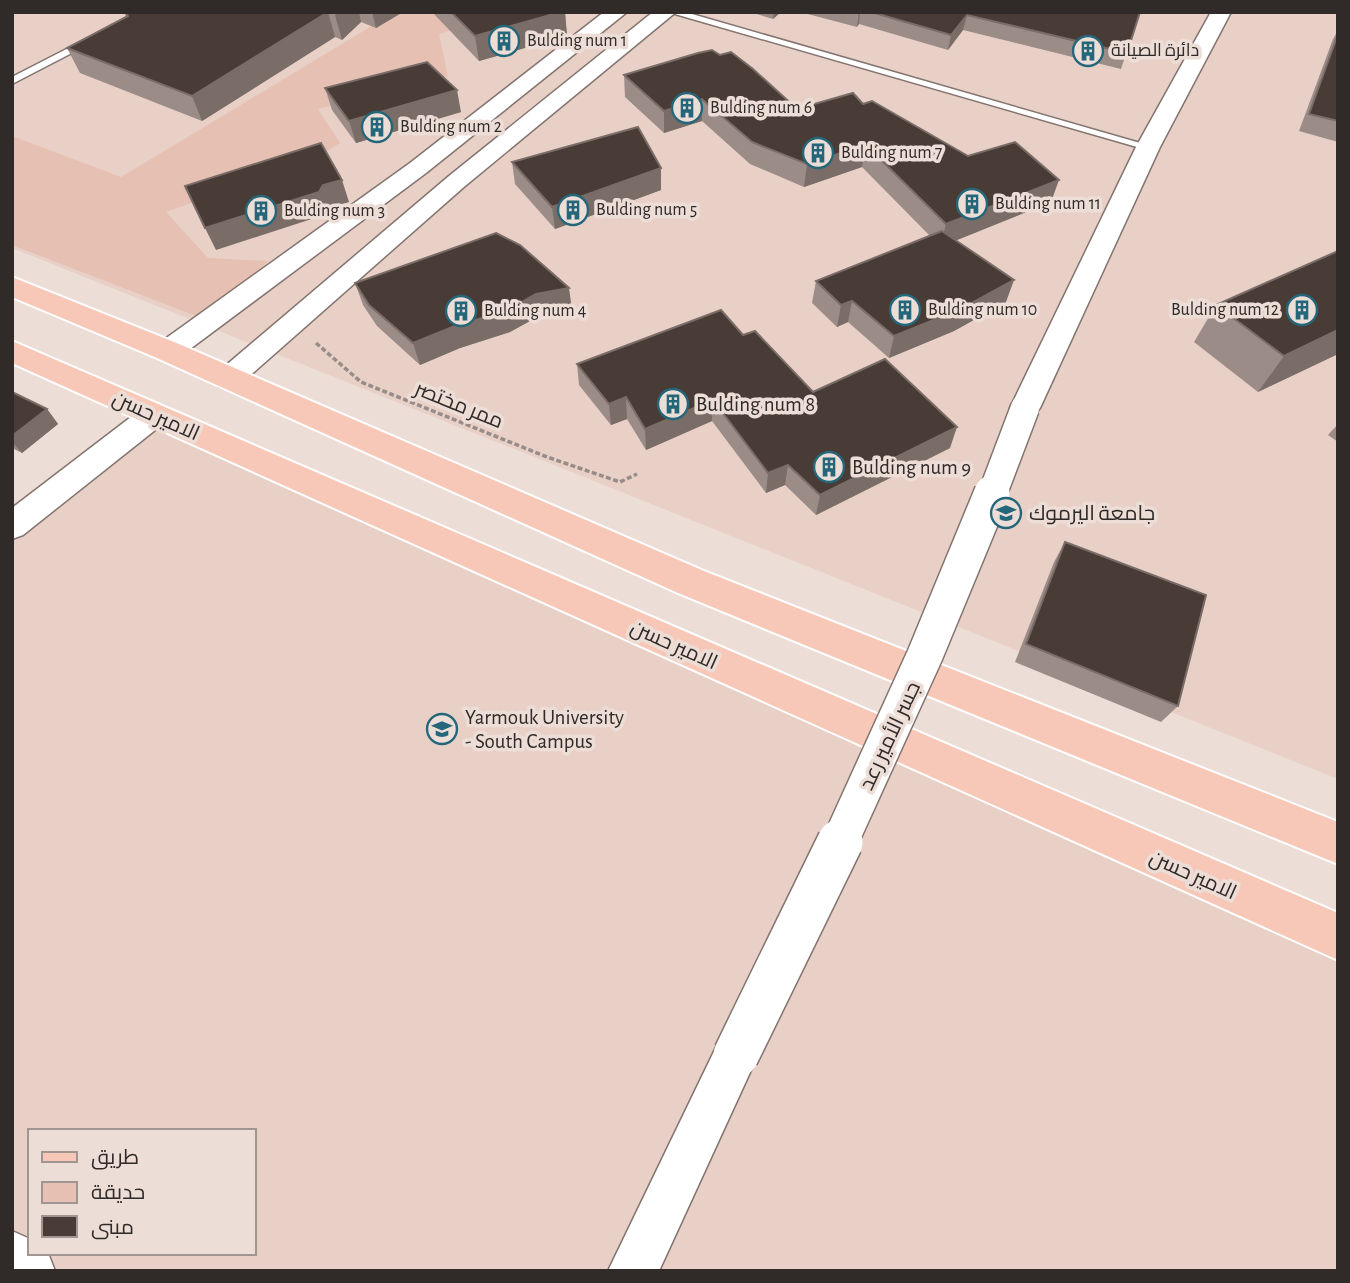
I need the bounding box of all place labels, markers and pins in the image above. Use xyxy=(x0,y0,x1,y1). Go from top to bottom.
building icon: Bulding num 1 xyxy=(487,24,521,58)
place label: Bulding num 1 xyxy=(527,32,627,50)
building icon: دائرة الصيانة xyxy=(1071,34,1105,68)
place label: دائرة الصيانة xyxy=(1111,42,1199,61)
building icon: Bulding num 6 xyxy=(670,91,704,125)
place label: Bulding num 6 xyxy=(710,99,812,117)
building icon: Bulding num 2 xyxy=(360,110,394,144)
place label: Bulding num 2 xyxy=(400,118,502,136)
building icon: Bulding num 7 xyxy=(801,136,835,170)
place label: Bulding num 7 xyxy=(841,144,942,162)
building icon: Bulding num 11 xyxy=(955,187,989,221)
building icon: Bulding num 5 xyxy=(556,193,590,227)
building icon: Bulding num 3 xyxy=(244,194,278,228)
place label: Bulding num 11 xyxy=(995,195,1101,213)
place label: Bulding num 5 xyxy=(596,201,697,219)
place label: Bulding num 3 xyxy=(284,202,385,220)
building icon: Bulding num 10 xyxy=(888,293,922,327)
building icon: Bulding num 12 xyxy=(1285,293,1319,327)
building icon: Bulding num 4 xyxy=(444,294,478,328)
place label: Bulding num 10 xyxy=(928,301,1037,319)
place label: Bulding num 12 xyxy=(1171,301,1279,319)
place label: Bulding num 4 xyxy=(484,302,587,320)
building icon: Bulding num 8 xyxy=(656,387,690,421)
place label: Bulding num 8 xyxy=(696,394,815,415)
building icon: Bulding num 9 xyxy=(812,450,846,484)
place label: Bulding num 9 xyxy=(852,457,971,478)
school or university icon: جامعة اليرموك xyxy=(989,496,1023,530)
place label: جامعة اليرموك xyxy=(1029,503,1155,525)
place label: Yarmouk University - South Campus xyxy=(465,707,624,752)
school or university icon: Yarmouk University - South Campus xyxy=(425,712,459,746)

